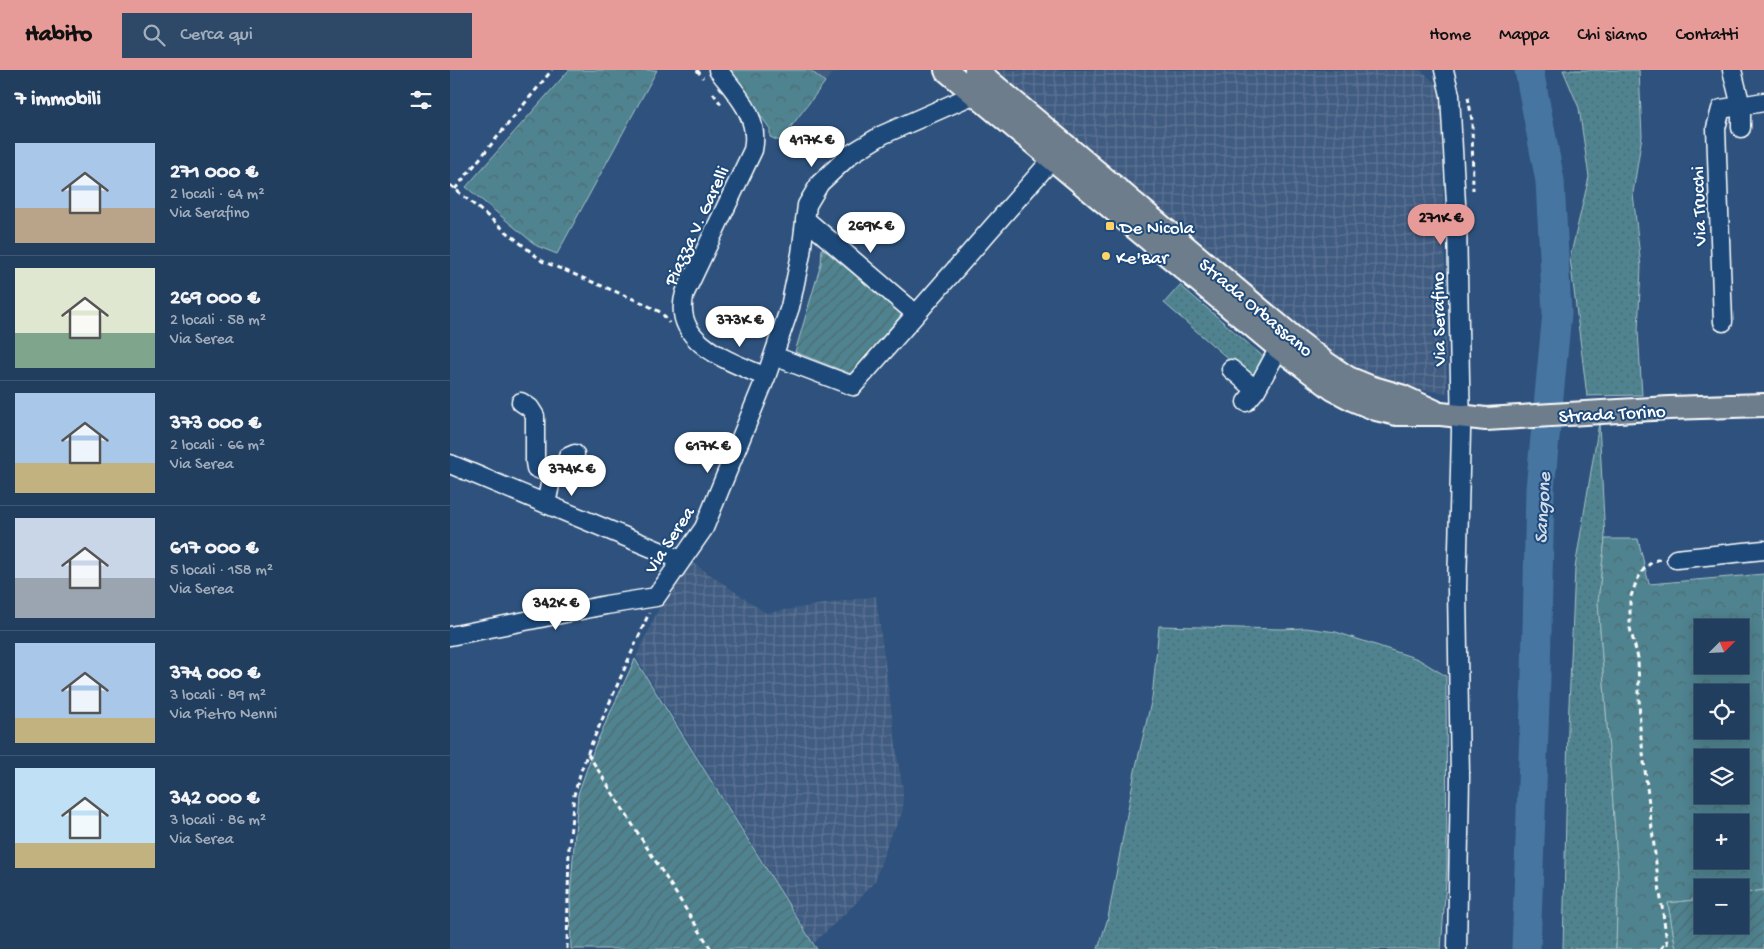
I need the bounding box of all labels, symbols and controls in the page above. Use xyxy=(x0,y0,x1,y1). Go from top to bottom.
search box xyxy=(122,13,472,58)
text: Habito xyxy=(25,21,92,50)
icon: search xyxy=(140,21,168,49)
text: Cerca qui xyxy=(180,24,253,47)
text: Home xyxy=(1429,25,1471,46)
text: Mappa xyxy=(1499,25,1549,46)
text: Chi siamo xyxy=(1577,25,1647,46)
text: Contatti xyxy=(1675,25,1739,46)
icon: filters xyxy=(407,86,435,114)
text: 7 immobili xyxy=(15,88,101,113)
pin: 417K € xyxy=(771,126,853,168)
text: 417K € xyxy=(790,132,834,151)
text: 271 000 € xyxy=(170,161,258,186)
icon: home xyxy=(55,163,115,223)
street label: Piazza V. Garelli xyxy=(660,163,736,291)
street label: Via Trucchi xyxy=(1688,166,1713,247)
text: 2 locali · 64 m² xyxy=(170,186,265,205)
pin: 271K € xyxy=(1400,204,1482,246)
text: Via Serafino xyxy=(170,205,250,224)
text: 271K € xyxy=(1419,210,1463,229)
pin: 269K € xyxy=(830,212,912,254)
text: 269K € xyxy=(848,218,894,237)
place label: De Nicola xyxy=(1118,218,1196,241)
marker: De Nicola xyxy=(1104,220,1116,232)
place label: Ke'Bar xyxy=(1116,248,1170,271)
marker: Ke'Bar xyxy=(1100,250,1112,262)
street label: Strada Orbassano xyxy=(1193,254,1317,363)
street label: Via Serafino xyxy=(1428,271,1453,367)
text: 269 000 € xyxy=(170,287,260,312)
icon: home xyxy=(55,288,115,348)
pin: 373K € xyxy=(699,306,781,348)
text: 2 locali · 58 m² xyxy=(170,312,266,331)
text: 373K € xyxy=(716,312,764,331)
text: Via Serea xyxy=(170,331,234,350)
street label: Strada Torino xyxy=(1558,401,1666,430)
text: 373 000 € xyxy=(170,412,261,437)
icon: home xyxy=(55,413,115,473)
pin: 617K € xyxy=(667,432,749,474)
text: 2 locali · 66 m² xyxy=(170,437,265,456)
text: 617K € xyxy=(685,438,731,457)
pin: 374K € xyxy=(531,454,613,497)
text: Via Serea xyxy=(170,456,234,475)
text: 374K € xyxy=(549,461,595,480)
water label: Sangone xyxy=(1531,471,1558,544)
street label: Via Serea xyxy=(640,502,702,580)
text: 617 000 € xyxy=(170,537,258,562)
icon: home xyxy=(55,538,115,598)
text: 5 locali · 158 m² xyxy=(170,562,273,581)
text: Via Serea xyxy=(170,581,234,600)
pin: 342K € xyxy=(515,588,597,631)
text: 342K € xyxy=(533,595,579,614)
north arrow xyxy=(1694,619,1749,674)
map controls xyxy=(1694,619,1749,934)
text: 374 000 € xyxy=(170,662,260,687)
icon: home xyxy=(55,663,115,723)
button: locate xyxy=(1694,684,1749,739)
text: 3 locali · 89 m² xyxy=(170,687,266,706)
text: Via Pietro Nenni xyxy=(170,706,277,725)
button: layers xyxy=(1694,749,1749,804)
text: 342 000 € xyxy=(170,787,259,812)
icon: home xyxy=(55,788,115,848)
text: 3 locali · 86 m² xyxy=(170,812,266,831)
button: + xyxy=(1694,814,1749,869)
text: Via Serea xyxy=(170,831,234,850)
button: − xyxy=(1694,879,1749,934)

